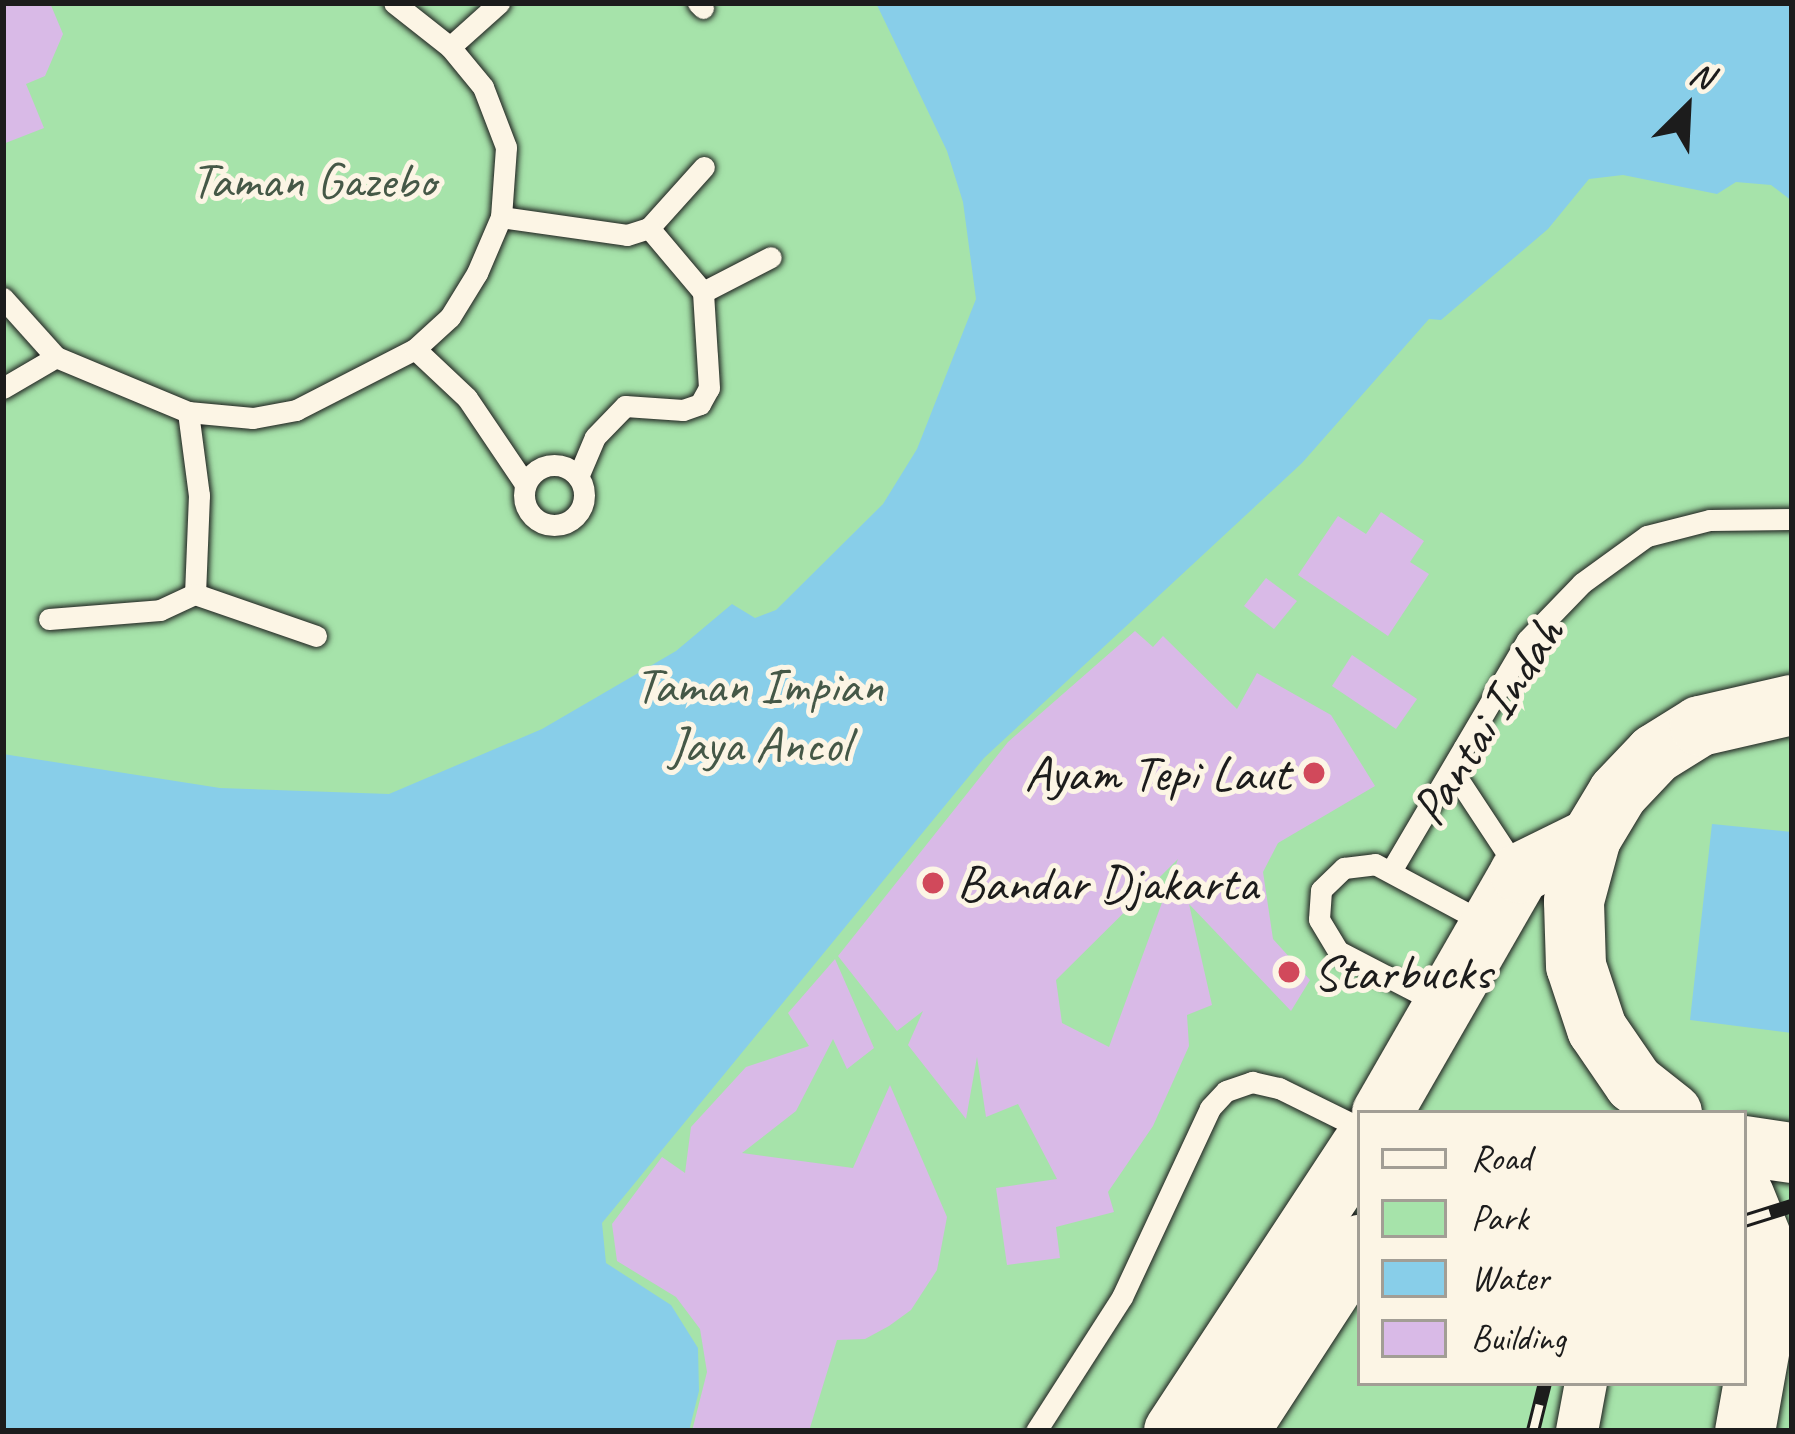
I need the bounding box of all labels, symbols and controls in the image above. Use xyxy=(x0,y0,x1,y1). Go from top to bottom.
north arrow xyxy=(1627,48,1747,168)
text: N xyxy=(1684,52,1720,98)
park label: Taman Gazebo xyxy=(190,149,436,211)
street label: Pantai Indah xyxy=(1398,606,1576,836)
park label: Taman Impian Jaya Ancol xyxy=(636,655,882,775)
place label: Ayam Tepi Laut xyxy=(1026,742,1290,804)
marker: Ayam Tepi Laut xyxy=(1301,760,1327,786)
place label: Bandar Djakarta xyxy=(957,852,1258,914)
marker: Bandar Djakarta xyxy=(920,870,946,896)
place label: Starbucks xyxy=(1313,941,1491,1003)
marker: Starbucks xyxy=(1276,959,1302,985)
legend xyxy=(1357,1110,1747,1386)
text: Road xyxy=(1471,1135,1531,1181)
text: Park xyxy=(1471,1195,1528,1241)
text: Water xyxy=(1471,1255,1549,1301)
text: Building xyxy=(1471,1315,1566,1361)

